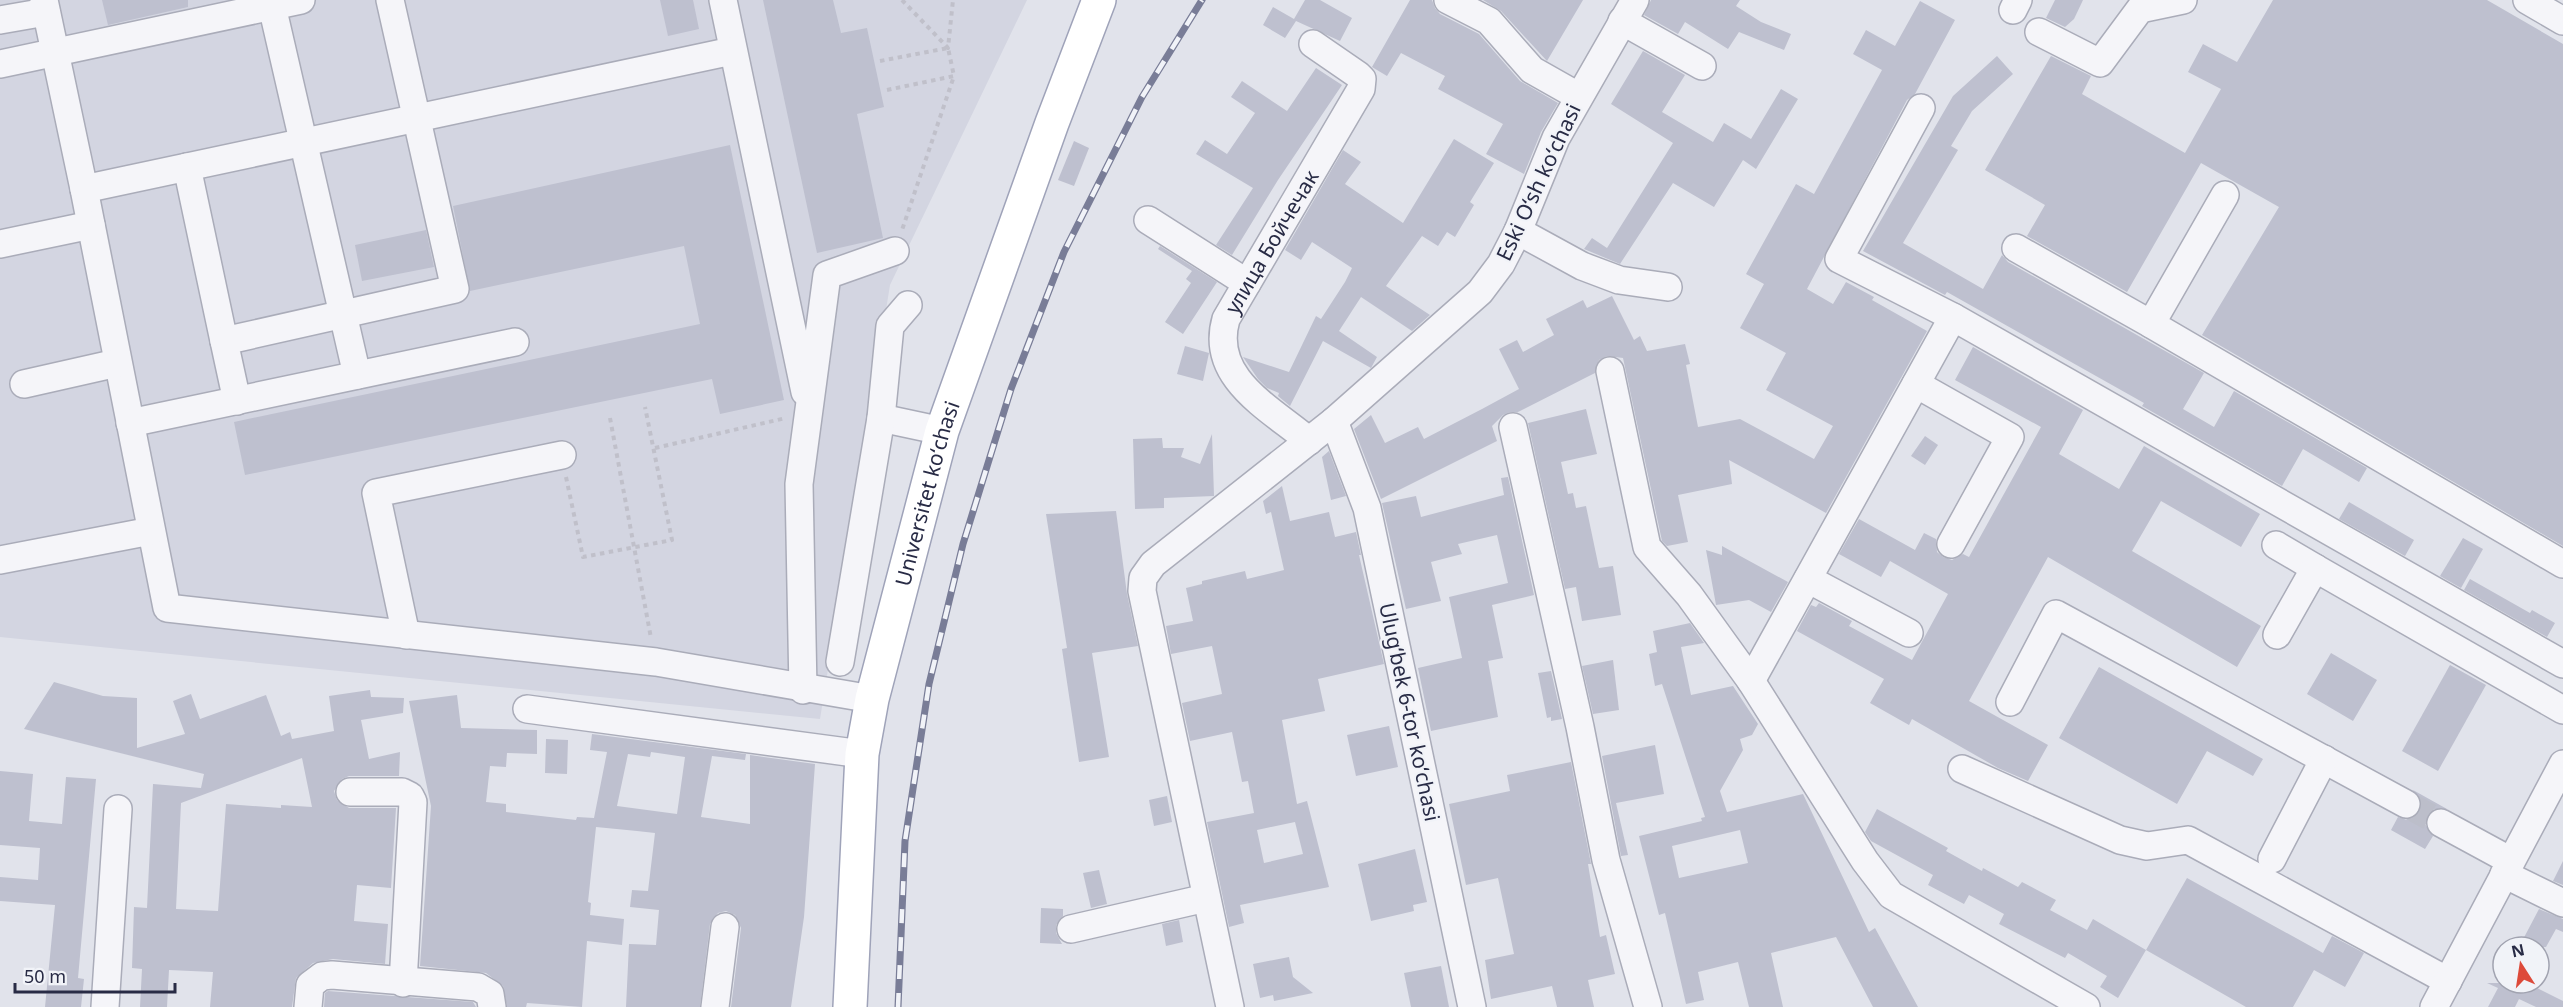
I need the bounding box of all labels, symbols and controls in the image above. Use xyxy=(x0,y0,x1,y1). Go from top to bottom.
street label: Eski Oʻsh koʻchasi xyxy=(1489,99,1587,265)
street label: улица Бойчечак xyxy=(1218,165,1325,319)
street label: Universitet kо‘chasi xyxy=(888,397,966,589)
street label: Ulug‘bek 6-tor koʻchasi xyxy=(1373,600,1447,824)
north arrow xyxy=(2491,935,2551,995)
text: N xyxy=(2509,938,2527,962)
scale bar xyxy=(15,956,176,994)
text: 50 m xyxy=(24,964,66,988)

